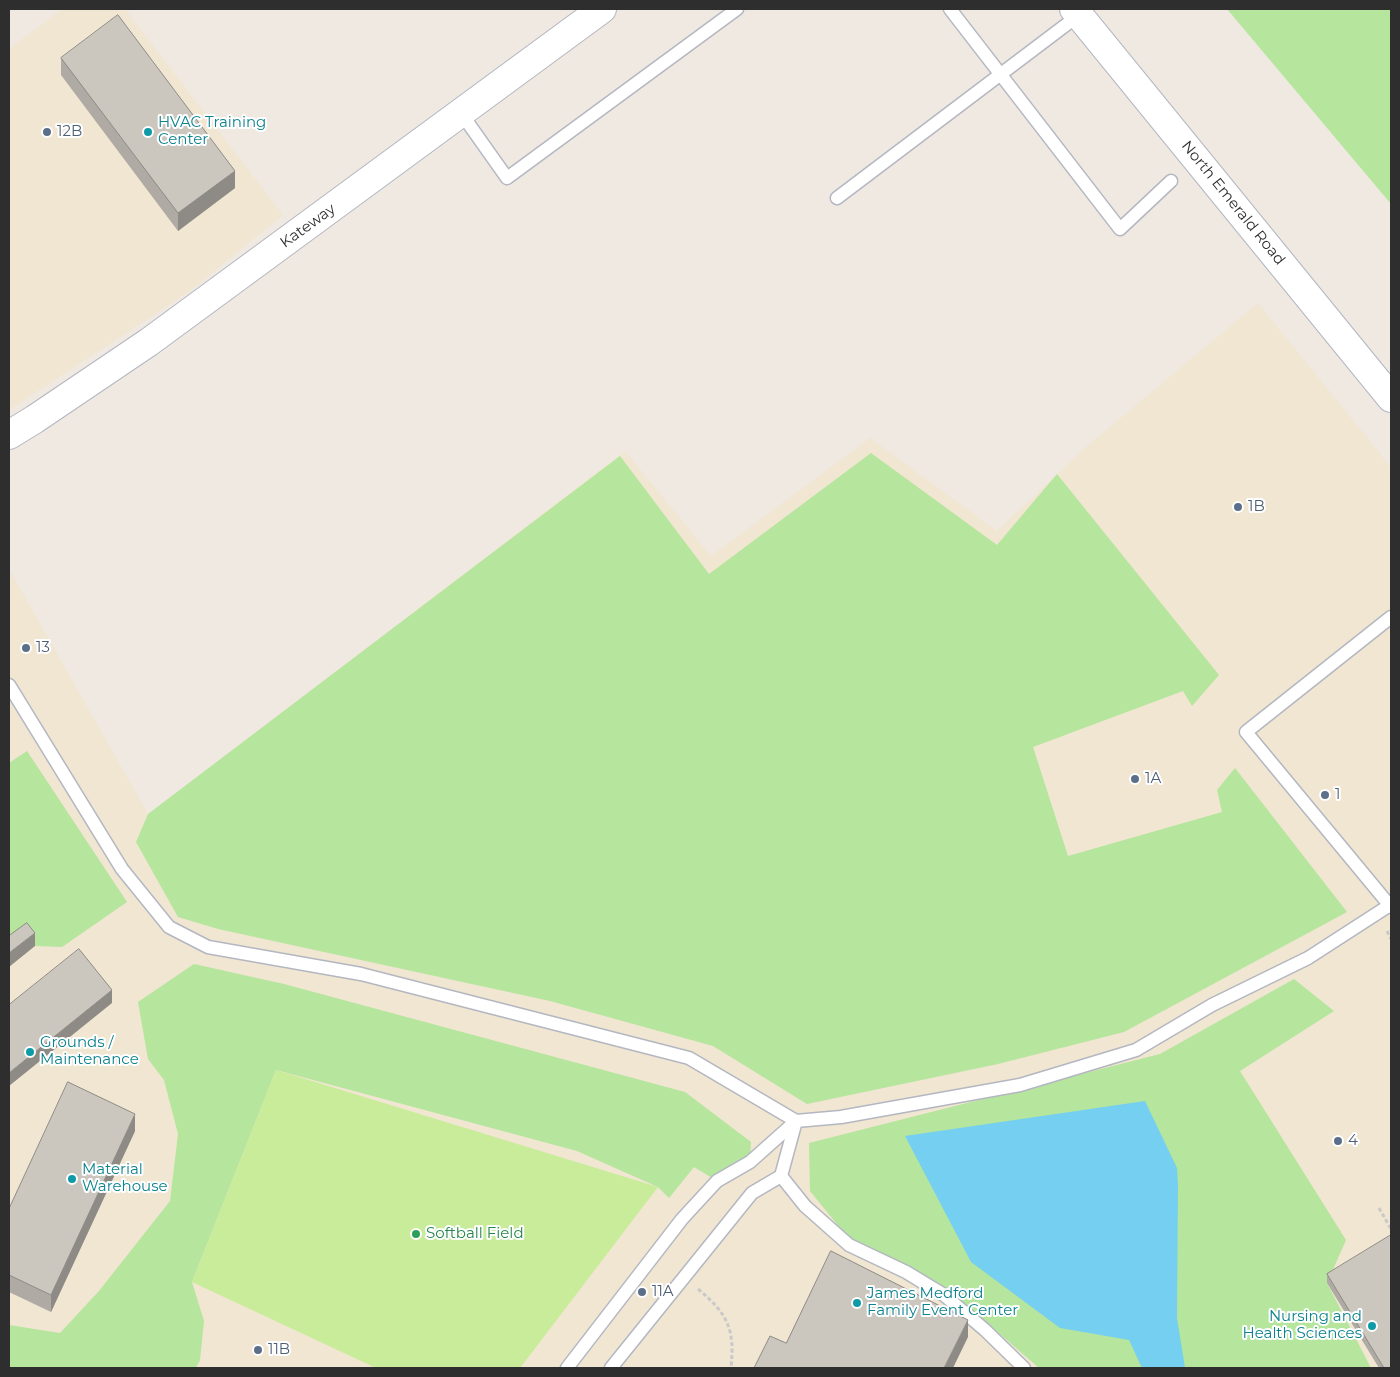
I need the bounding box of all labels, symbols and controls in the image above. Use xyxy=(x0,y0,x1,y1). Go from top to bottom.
place label: HVAC Training Center xyxy=(158,114,266,149)
place label: 12B xyxy=(57,123,82,141)
marker: 12B xyxy=(41,126,53,138)
marker: HVAC Training Center xyxy=(142,126,154,138)
street label: North Emerald Road xyxy=(1177,137,1289,269)
street label: Kateway xyxy=(277,200,339,252)
place label: 1B xyxy=(1248,498,1265,516)
marker: 1B xyxy=(1232,501,1244,513)
place label: 13 xyxy=(36,639,50,657)
marker: 13 xyxy=(20,642,32,654)
place label: 1A xyxy=(1145,770,1161,788)
marker: 1A xyxy=(1129,773,1141,785)
place label: 1 xyxy=(1335,786,1340,804)
marker: 1 xyxy=(1319,789,1331,801)
place label: Grounds / Maintenance xyxy=(40,1034,139,1069)
marker: Grounds / Maintenance xyxy=(24,1046,36,1058)
place label: 4 xyxy=(1348,1132,1358,1150)
marker: 4 xyxy=(1332,1135,1344,1147)
place label: Material Warehouse xyxy=(82,1161,168,1196)
marker: Material Warehouse xyxy=(66,1173,78,1185)
place label: Softball Field xyxy=(426,1225,524,1243)
marker: Softball Field xyxy=(410,1228,422,1240)
place label: 11A xyxy=(652,1283,674,1301)
place label: James Medford Family Event Center xyxy=(867,1285,1018,1320)
marker: 11A xyxy=(636,1286,648,1298)
marker: James Medford Family Event Center xyxy=(851,1297,863,1309)
place label: Nursing and Health Sciences xyxy=(1243,1308,1362,1343)
marker: Nursing and Health Sciences xyxy=(1366,1320,1378,1332)
place label: 11B xyxy=(268,1341,290,1359)
marker: 11B xyxy=(252,1344,264,1356)

